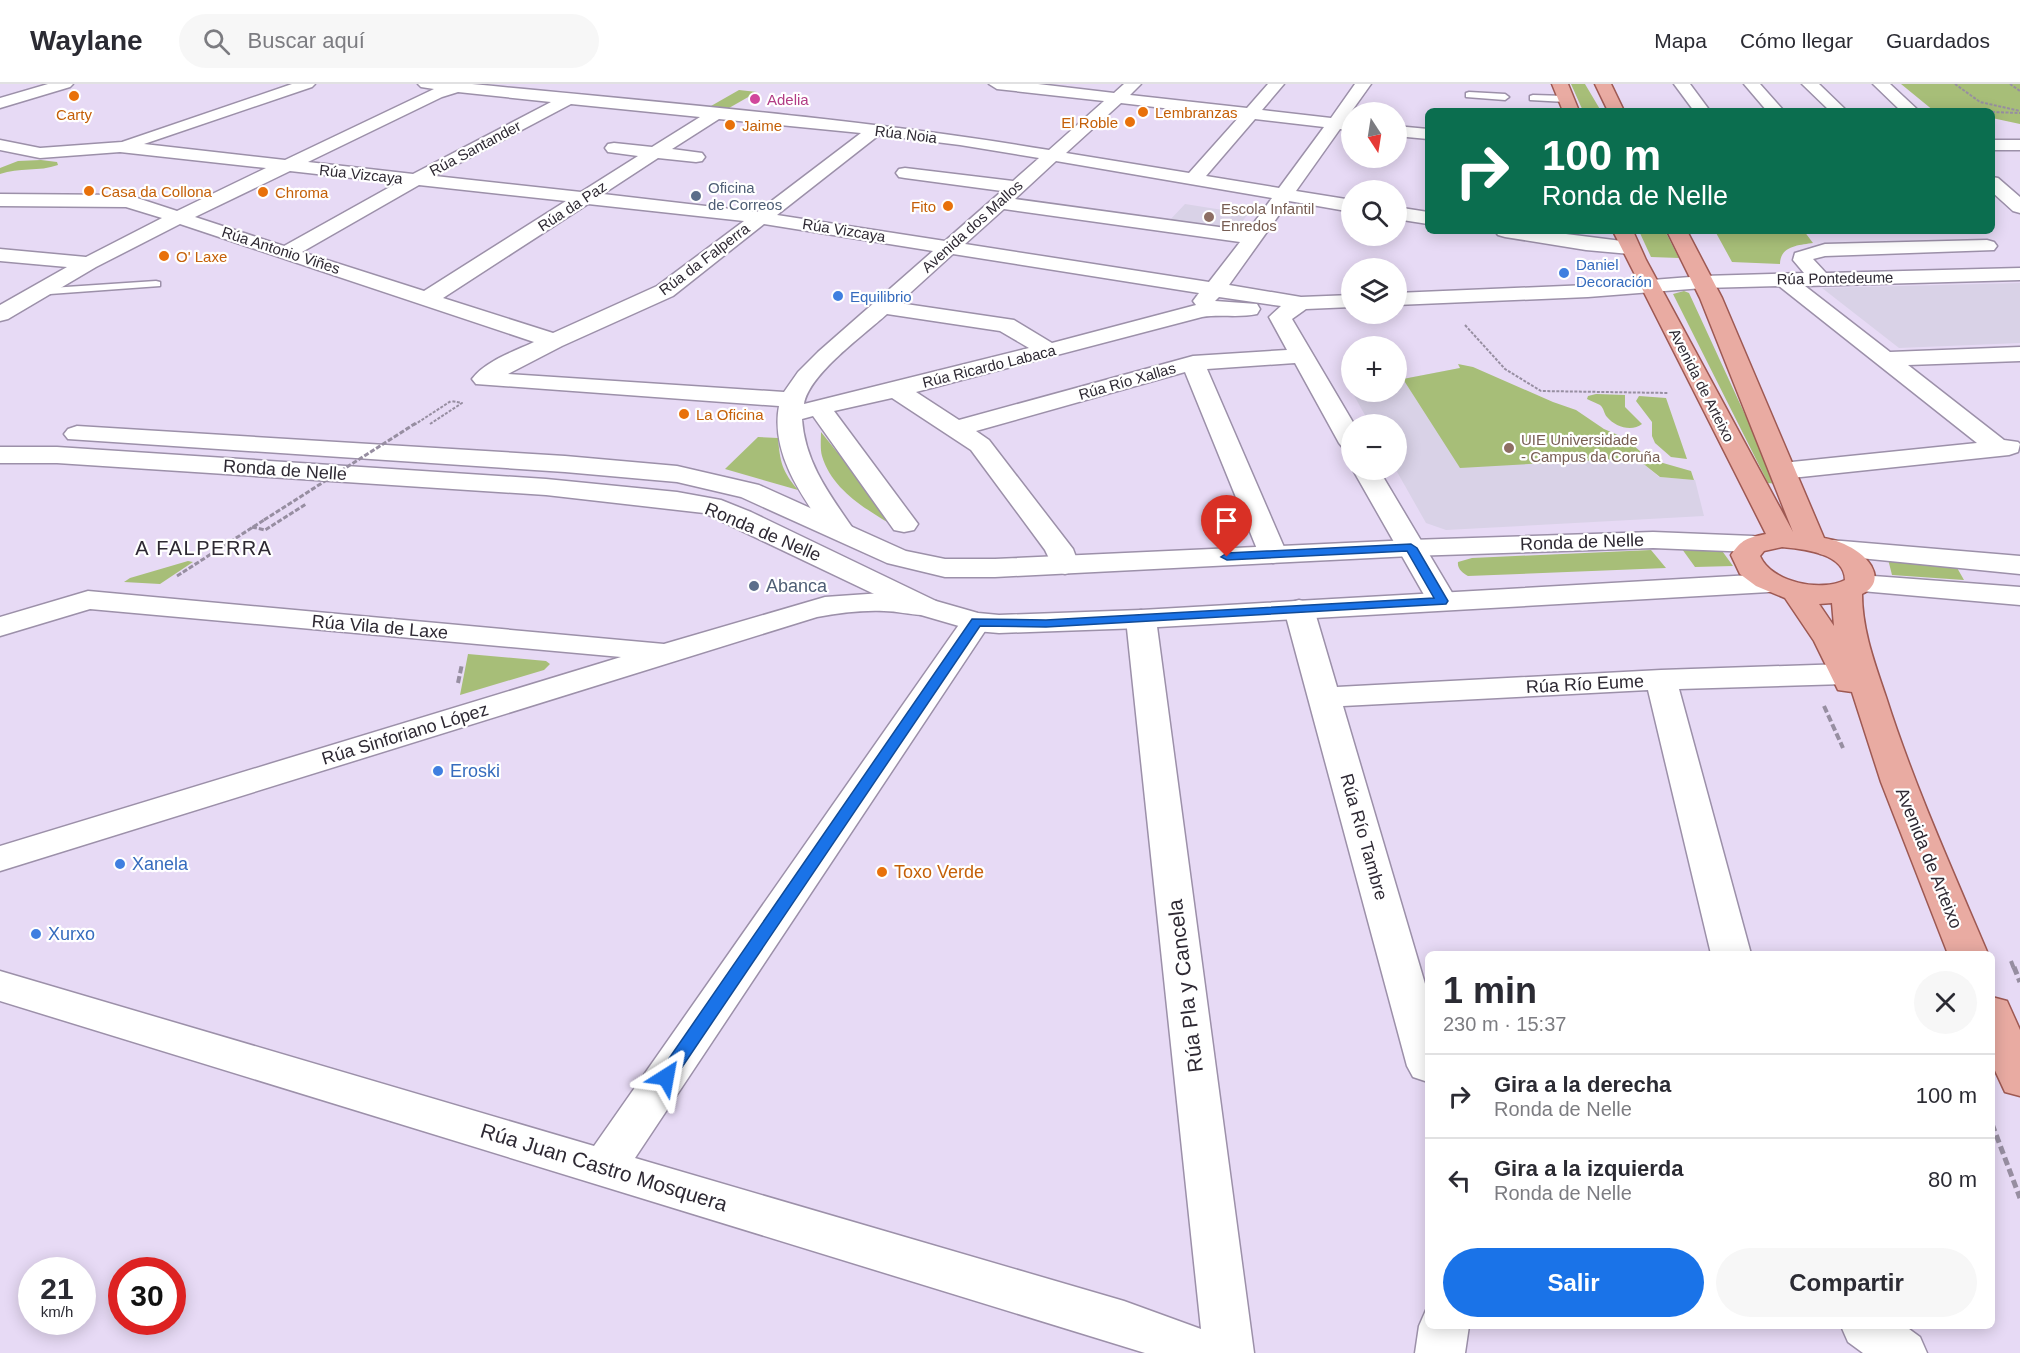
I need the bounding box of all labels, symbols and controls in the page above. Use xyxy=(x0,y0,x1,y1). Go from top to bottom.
search box xyxy=(179,14,599,68)
text: Waylane xyxy=(30,25,143,56)
icon: search xyxy=(200,25,233,58)
text: Buscar aquí xyxy=(248,28,365,53)
text: Mapa xyxy=(1654,29,1707,52)
text: Cómo llegar xyxy=(1740,29,1853,52)
text: Guardados xyxy=(1886,29,1990,52)
marker: Carty xyxy=(67,89,81,103)
place label: Adelia xyxy=(767,91,809,108)
marker: Adelia xyxy=(748,92,762,106)
north arrow xyxy=(1341,102,1407,168)
map controls xyxy=(1341,102,1407,480)
place label: Lembranzas xyxy=(1155,104,1238,121)
marker: Lembranzas xyxy=(1136,105,1150,119)
place label: Carty xyxy=(56,106,92,123)
place label: El Roble xyxy=(1061,114,1118,131)
marker: El Roble xyxy=(1123,115,1137,129)
street label: Rúa Santander xyxy=(426,117,524,179)
place label: Jaime xyxy=(742,117,782,134)
marker: Jaime xyxy=(723,118,737,132)
street label: Rúa Noia xyxy=(874,122,939,146)
icon: right xyxy=(1443,132,1521,210)
text: 100 m xyxy=(1542,132,1661,179)
street label: Rúa Vizcaya xyxy=(318,161,404,187)
street label: Avenida dos Mallos xyxy=(918,176,1026,276)
street label: Rúa da Paz xyxy=(534,178,610,234)
place label: Oficina de Correos xyxy=(708,179,782,213)
button: search xyxy=(1341,180,1407,246)
text: Ronda de Nelle xyxy=(1542,181,1728,211)
place label: Casa da Collona xyxy=(101,183,213,200)
marker: Casa da Collona xyxy=(82,184,96,198)
place label: Chroma xyxy=(275,184,329,201)
marker: Chroma xyxy=(256,185,270,199)
marker: Oficina de Correos xyxy=(689,189,703,203)
place label: Fito xyxy=(911,198,936,215)
marker: Fito xyxy=(941,199,955,213)
place label: Escola Infantil Enredos xyxy=(1221,200,1314,234)
marker: Escola Infantil Enredos xyxy=(1202,210,1216,224)
street label: Rúa Vizcaya xyxy=(801,215,887,245)
street label: Rúa da Falperra xyxy=(656,219,753,298)
street label: Rúa Antonio Viñes xyxy=(220,223,342,277)
place label: O' Laxe xyxy=(176,248,227,265)
marker: O' Laxe xyxy=(157,249,171,263)
place label: Daniel Decoración xyxy=(1576,256,1652,290)
button: layers xyxy=(1341,258,1407,324)
marker: Daniel Decoración xyxy=(1557,266,1571,280)
street label: Rúa Pontedeume xyxy=(1776,268,1894,288)
place label: Equilibrio xyxy=(850,288,912,305)
marker: Equilibrio xyxy=(831,289,845,303)
street label: Avenida de Arteixo xyxy=(1666,326,1738,444)
button: + xyxy=(1341,336,1407,402)
street label: Rúa Ricardo Labaca xyxy=(921,341,1058,391)
street label: Rúa Río Xallas xyxy=(1077,359,1177,403)
place label: La Oficina xyxy=(696,406,764,423)
marker: La Oficina xyxy=(677,407,691,421)
button: − xyxy=(1341,414,1407,480)
place label: UIE Universidade - Campus da Coruña xyxy=(1521,431,1661,465)
marker: UIE Universidade - Campus da Coruña xyxy=(1502,441,1516,455)
street label: Ronda de Nelle xyxy=(222,456,348,484)
pin xyxy=(1201,495,1252,557)
street label: Ronda de Nelle xyxy=(702,499,824,565)
icon: arrive xyxy=(1210,504,1243,537)
street label: Ronda de Nelle xyxy=(1520,530,1644,554)
district label: A FALPERRA xyxy=(135,537,273,559)
place label: Abanca xyxy=(766,576,828,596)
marker: Abanca xyxy=(747,579,761,593)
street label: Rúa Vila de Laxe xyxy=(311,611,449,643)
street label: Rúa Río Eume xyxy=(1526,671,1644,697)
street label: Rúa Sinforiano López xyxy=(319,699,491,769)
place label: Eroski xyxy=(450,761,500,781)
marker: Eroski xyxy=(431,764,445,778)
street label: Rúa Río Tambre xyxy=(1336,771,1392,903)
street label: Avenida de Arteixo xyxy=(1892,785,1966,931)
place label: Xanela xyxy=(132,854,189,874)
marker: Xanela xyxy=(113,857,127,871)
place label: Toxo Verde xyxy=(894,862,984,882)
marker: Toxo Verde xyxy=(875,865,889,879)
street label: Rúa Pla y Cancela xyxy=(1163,898,1207,1074)
place label: Xurxo xyxy=(48,924,95,944)
marker: Xurxo xyxy=(29,927,43,941)
text: 1 min xyxy=(1443,970,1537,1011)
button: close xyxy=(1914,971,1977,1034)
text: 230 m · 15:37 xyxy=(1443,1013,1566,1035)
position arrow xyxy=(634,1045,698,1109)
text: Gira a la derecha xyxy=(1494,1072,1671,1097)
icon: right xyxy=(1443,1080,1476,1113)
text: 100 m xyxy=(1916,1083,1977,1108)
text: Ronda de Nelle xyxy=(1494,1098,1632,1120)
street label: Rúa Juan Castro Mosquera xyxy=(478,1118,730,1216)
text: Gira a la izquierda xyxy=(1494,1156,1684,1181)
icon: left xyxy=(1443,1164,1476,1197)
text: 80 m xyxy=(1928,1167,1977,1192)
text: Ronda de Nelle xyxy=(1494,1182,1632,1204)
button: Salir xyxy=(1443,1248,1704,1317)
button: Compartir xyxy=(1716,1248,1977,1317)
speed limit sign: 30 xyxy=(108,1257,186,1335)
text: 21 xyxy=(40,1272,74,1305)
text: km/h xyxy=(41,1303,73,1320)

